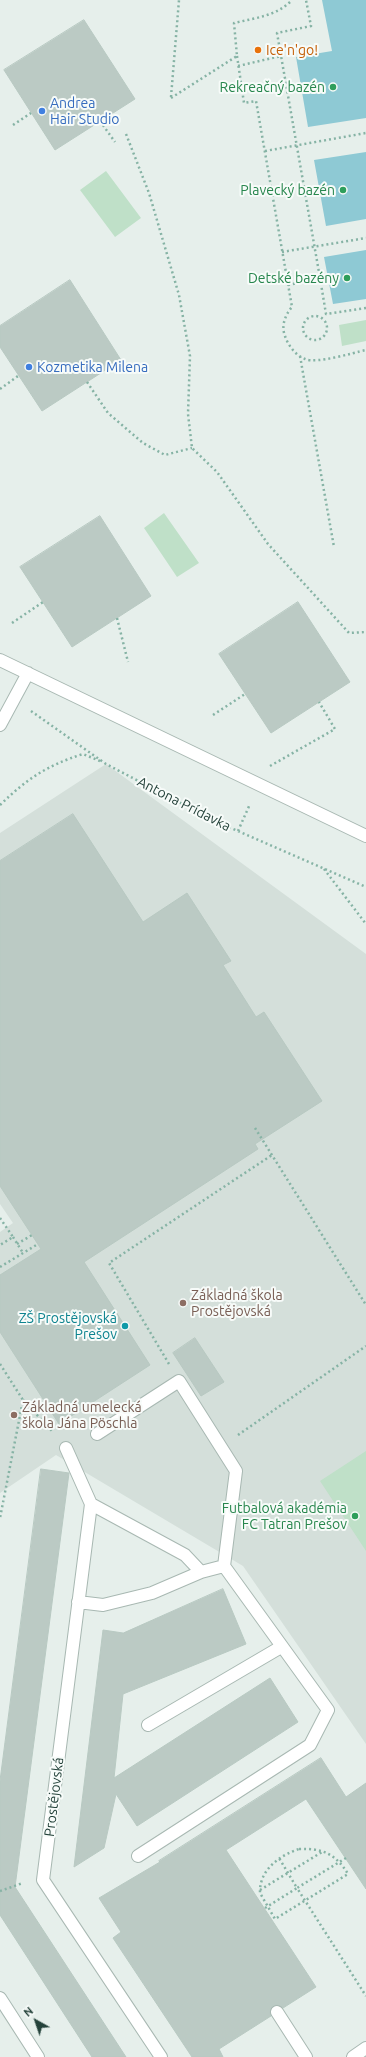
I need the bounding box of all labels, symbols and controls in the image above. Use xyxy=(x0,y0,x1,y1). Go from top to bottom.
place label: Ice'n'go! xyxy=(266,42,318,58)
marker: Ice'n'go! xyxy=(253,45,263,55)
place label: Rekreačný bazén xyxy=(220,79,325,95)
marker: Rekreačný bazén xyxy=(328,82,338,92)
place label: Andrea Hair Studio xyxy=(50,95,119,128)
marker: Andrea Hair Studio xyxy=(37,106,47,116)
place label: Plavecký bazén xyxy=(240,182,335,198)
marker: Plavecký bazén xyxy=(338,185,348,195)
place label: Detské bazény xyxy=(248,270,339,286)
marker: Detské bazény xyxy=(342,273,352,283)
place label: Kozmetika Milena xyxy=(37,359,148,375)
marker: Kozmetika Milena xyxy=(24,362,34,372)
street label: Antona Prídavka xyxy=(134,773,234,835)
place label: Základná škola Prostějovská xyxy=(191,1287,283,1320)
marker: Základná škola Prostějovská xyxy=(178,1298,188,1308)
place label: ZŠ Prostějovská Prešov xyxy=(19,1310,117,1342)
marker: ZŠ Prostějovská Prešov xyxy=(120,1321,130,1331)
place label: Základná umelecká škola Jána Pöschla xyxy=(22,1399,142,1432)
marker: Základná umelecká škola Jána Pöschla xyxy=(9,1410,19,1420)
place label: Futbalová akadémia FC Tatran Prešov xyxy=(222,1500,347,1532)
marker: Futbalová akadémia FC Tatran Prešov xyxy=(350,1511,360,1521)
street label: Prostějovská xyxy=(41,1756,67,1838)
north arrow xyxy=(16,2001,56,2041)
text: N xyxy=(21,2005,35,2019)

